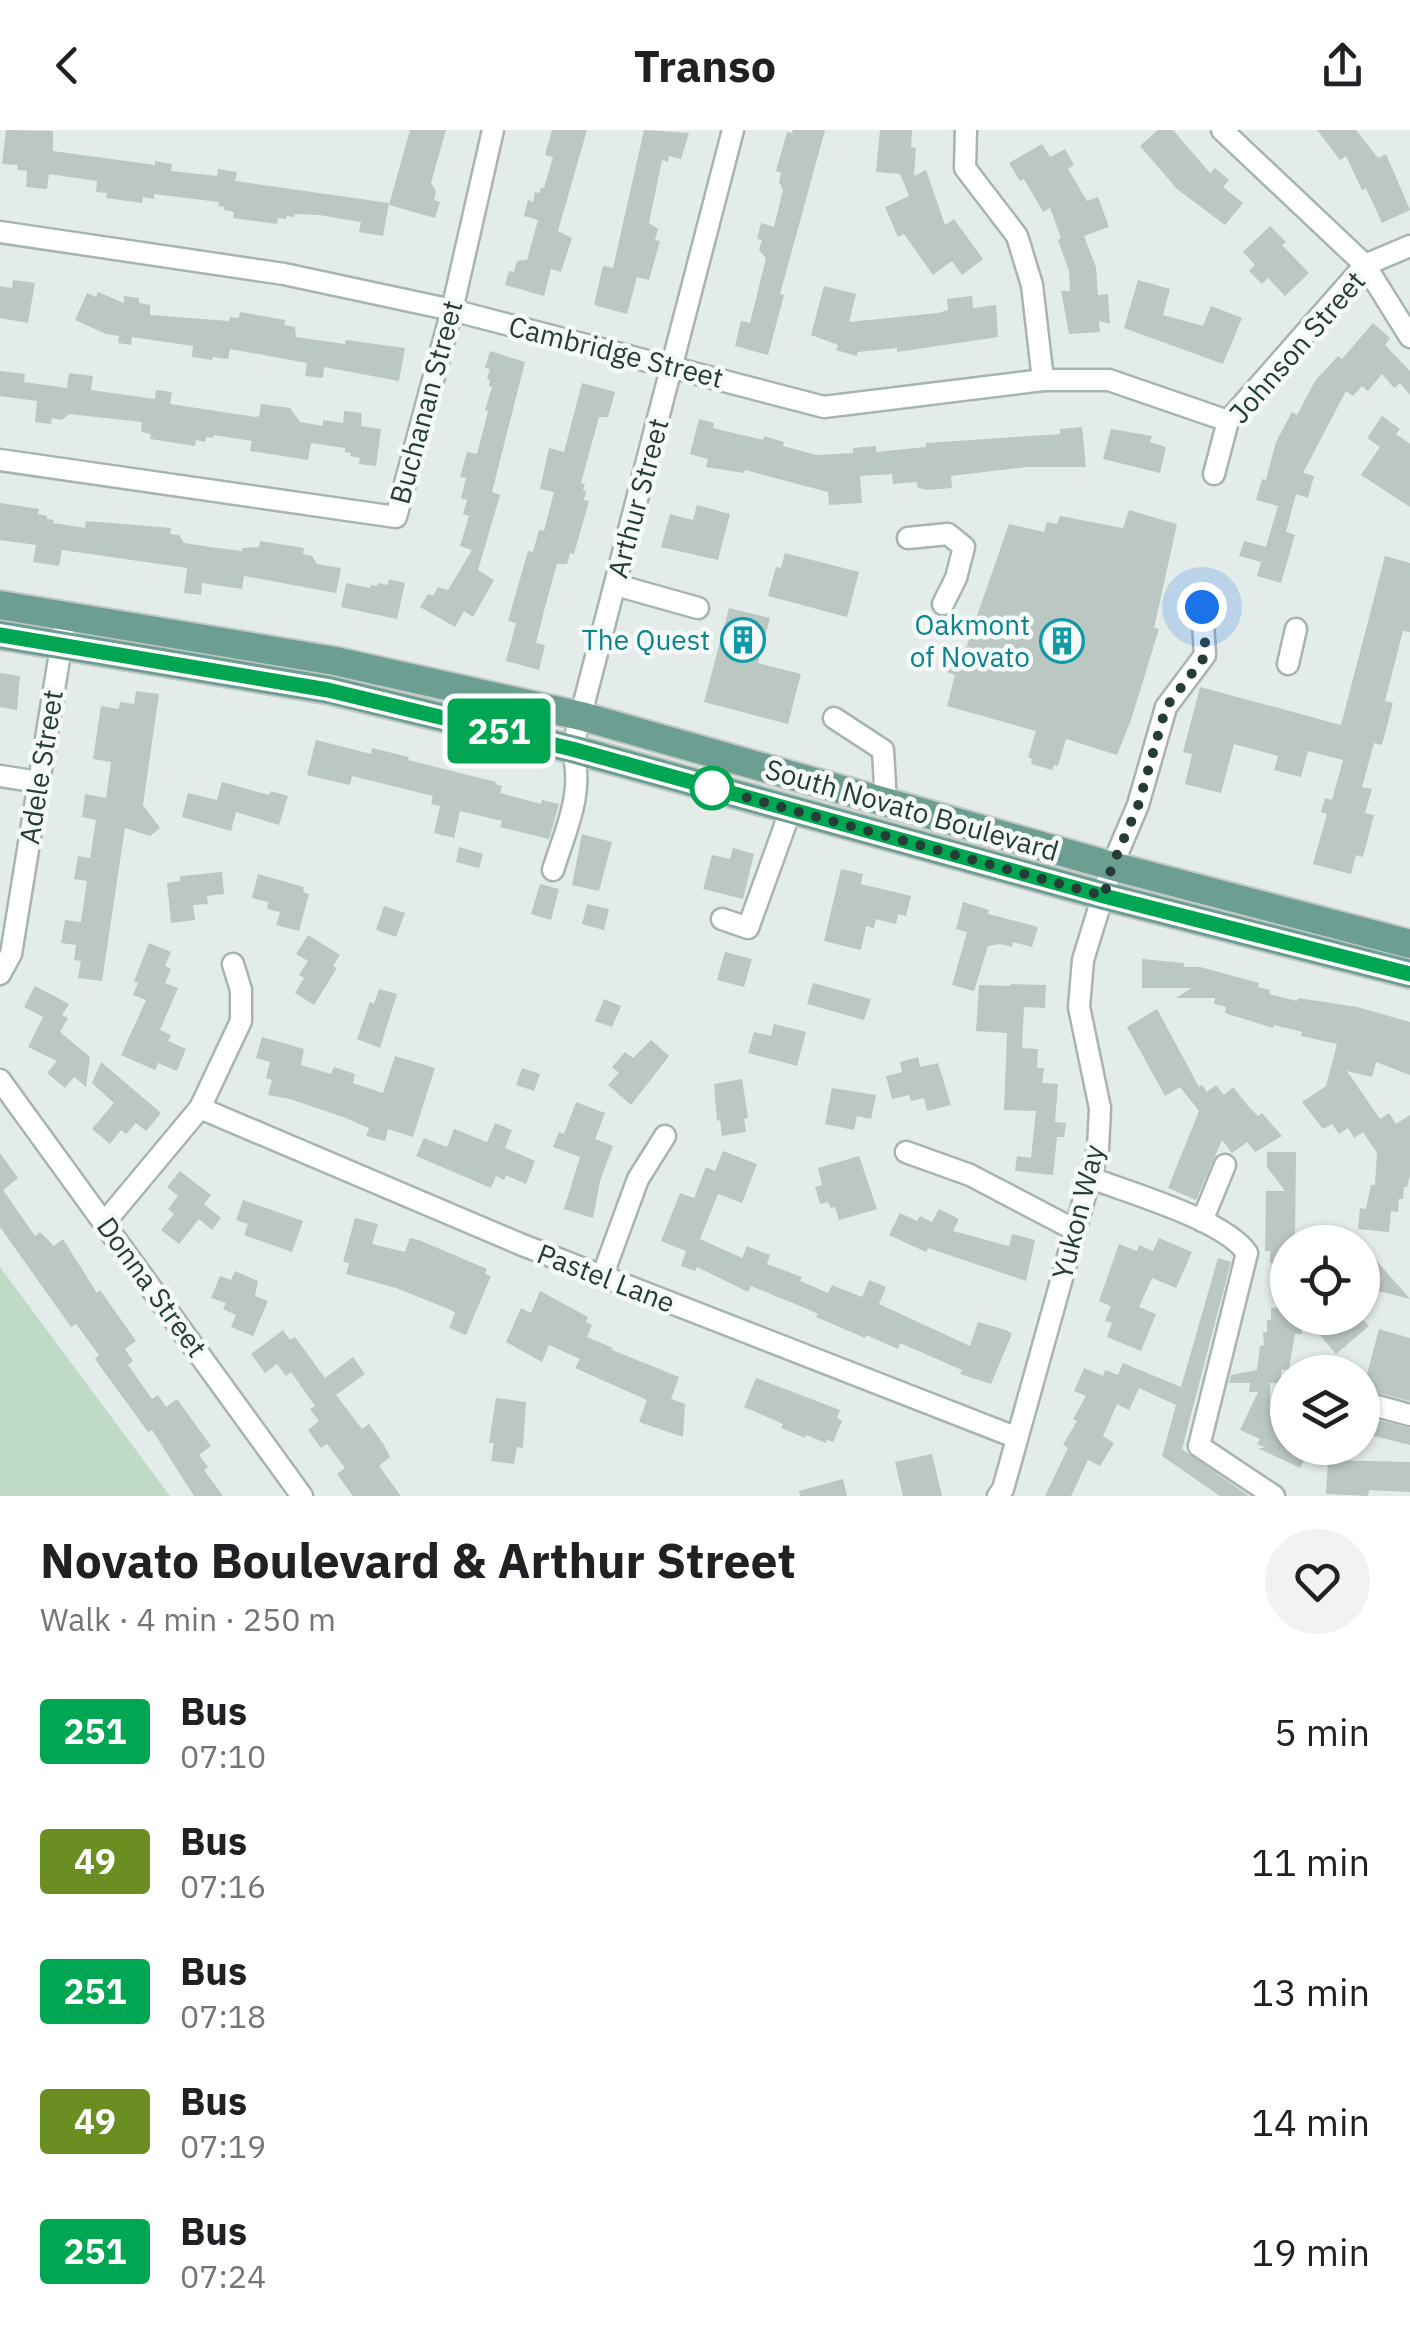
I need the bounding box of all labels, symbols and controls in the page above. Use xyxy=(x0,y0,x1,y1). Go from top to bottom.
text: Transo xyxy=(634,36,776,94)
icon: back xyxy=(40,38,95,93)
icon: share xyxy=(1315,38,1370,93)
street label: Johnson Street xyxy=(1220,263,1373,431)
street label: Buchanan Street xyxy=(381,296,470,508)
street label: Cambridge Street xyxy=(505,307,727,396)
street label: Arthur Street xyxy=(598,414,677,582)
your location xyxy=(1177,582,1227,632)
place label: Oakmont of Novato xyxy=(910,606,1030,675)
building icon: The Quest xyxy=(720,617,766,663)
building icon: Oakmont of Novato xyxy=(1039,618,1085,664)
place label: The Quest xyxy=(582,621,710,658)
street label: Adele Street xyxy=(10,687,71,847)
line badge: 251 xyxy=(442,698,556,764)
text: 251 xyxy=(467,708,531,754)
street label: South Novato Boulevard xyxy=(761,750,1063,869)
unlabelled marker xyxy=(691,767,733,809)
street label: Yukon Way xyxy=(1043,1141,1112,1283)
street label: Donna Street xyxy=(89,1209,216,1364)
map controls xyxy=(1270,1225,1380,1465)
button: locate xyxy=(1270,1225,1380,1335)
street label: Pastel Lane xyxy=(532,1234,680,1321)
button: layers xyxy=(1270,1355,1380,1465)
text: Novato Boulevard & Arthur Street xyxy=(40,1529,796,1591)
button: heart xyxy=(1265,1529,1370,1634)
text: Walk · 4 min · 250 m xyxy=(40,1598,336,1640)
text: Bus xyxy=(180,1686,247,1735)
text: 5 min xyxy=(1274,1707,1370,1756)
text: 251 xyxy=(63,1708,127,1754)
text: 07:10 xyxy=(180,1735,266,1777)
text: Bus xyxy=(180,1816,247,1865)
text: 11 min xyxy=(1251,1837,1370,1886)
text: 49 xyxy=(74,1838,116,1884)
text: 07:16 xyxy=(180,1865,266,1907)
text: Bus xyxy=(180,1946,247,1995)
text: 13 min xyxy=(1251,1967,1370,2016)
text: 251 xyxy=(63,1968,127,2014)
text: 07:18 xyxy=(180,1995,266,2037)
text: Bus xyxy=(180,2076,247,2125)
text: 14 min xyxy=(1251,2097,1370,2146)
text: 49 xyxy=(74,2098,116,2144)
text: 07:19 xyxy=(180,2125,266,2167)
text: Bus xyxy=(180,2206,247,2255)
text: 19 min xyxy=(1251,2227,1370,2276)
text: 251 xyxy=(63,2228,127,2274)
text: 07:24 xyxy=(180,2255,266,2297)

